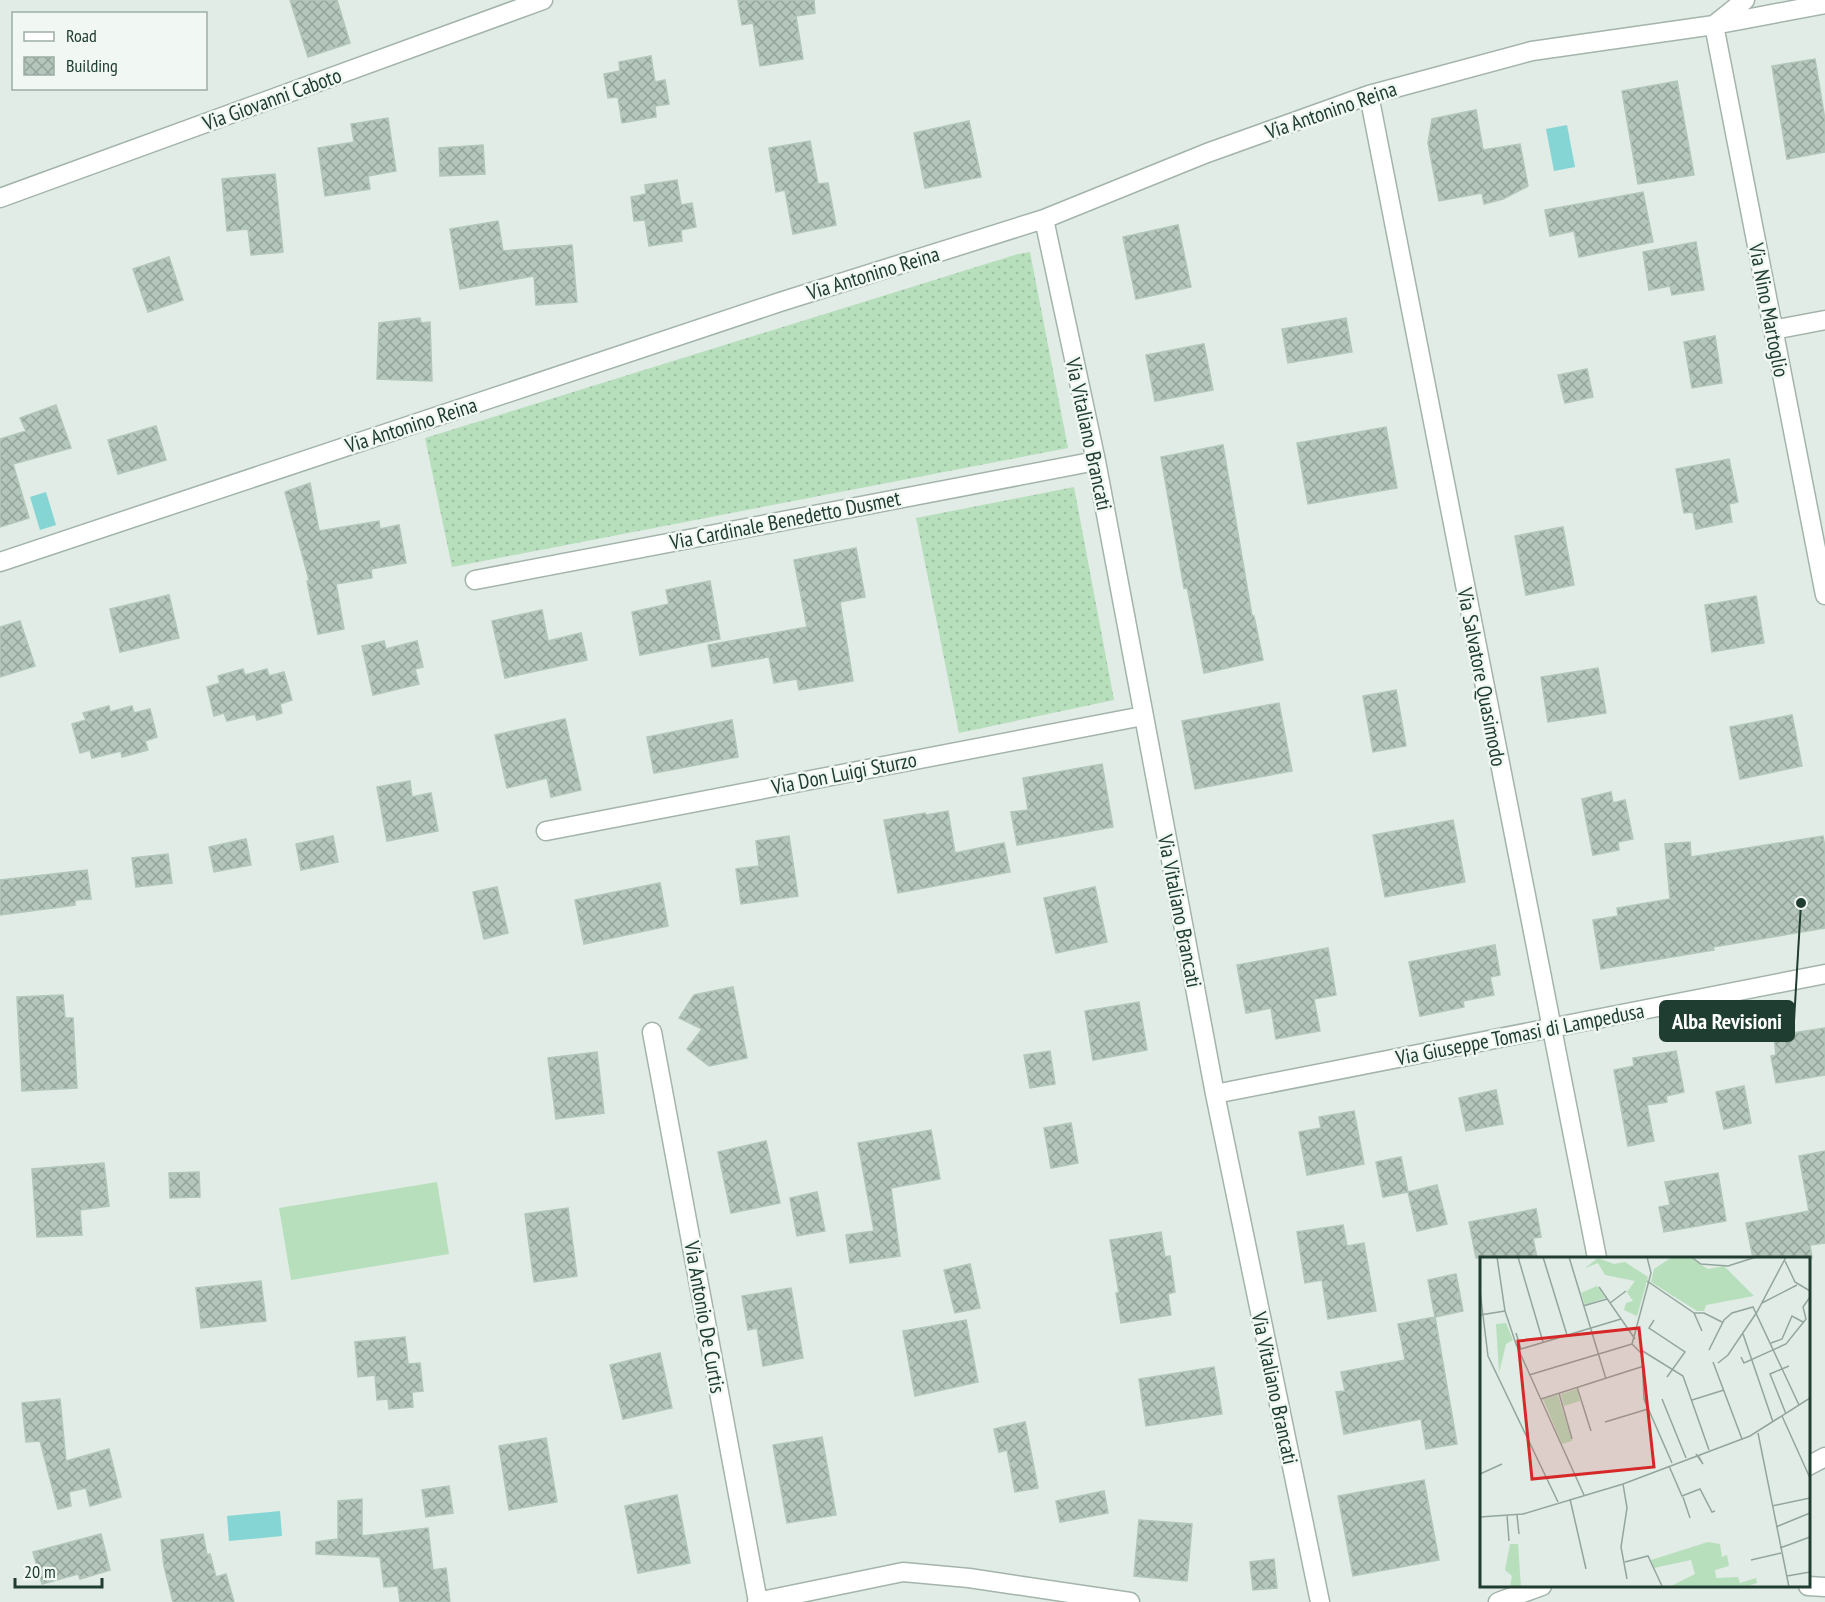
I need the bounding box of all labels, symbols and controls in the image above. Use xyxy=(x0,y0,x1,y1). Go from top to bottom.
legend xyxy=(12,12,207,90)
text: Road xyxy=(66,24,97,47)
text: Building xyxy=(66,54,118,77)
street label: Via Giovanni Caboto xyxy=(198,61,345,137)
street label: Via Antonino Reina xyxy=(1261,75,1400,145)
street label: Via Antonino Reina xyxy=(803,240,942,306)
street label: Via Nino Martoglio xyxy=(1743,240,1795,379)
street label: Via Vitaliano Brancati xyxy=(1059,354,1118,513)
street label: Via Antonino Reina xyxy=(341,391,480,459)
street label: Via Cardinale Benedetto Dusmet xyxy=(666,484,903,556)
street label: Via Salvatore Quasimodo xyxy=(1451,585,1513,768)
street label: Via Don Luigi Sturzo xyxy=(768,746,919,800)
street label: Via Vitaliano Brancati xyxy=(1152,831,1208,990)
street label: Via Giuseppe Tomasi di Lampedusa xyxy=(1393,997,1646,1072)
callout: Alba Revisioni xyxy=(1660,1001,1794,1041)
text: Alba Revisioni xyxy=(1671,1007,1782,1035)
street label: Via Antonio De Curtis xyxy=(678,1238,732,1395)
inset map xyxy=(1480,1257,1810,1587)
street label: Via Vitaliano Brancati xyxy=(1245,1308,1304,1467)
scale bar xyxy=(15,1551,102,1589)
text: 20 m xyxy=(24,1560,56,1583)

